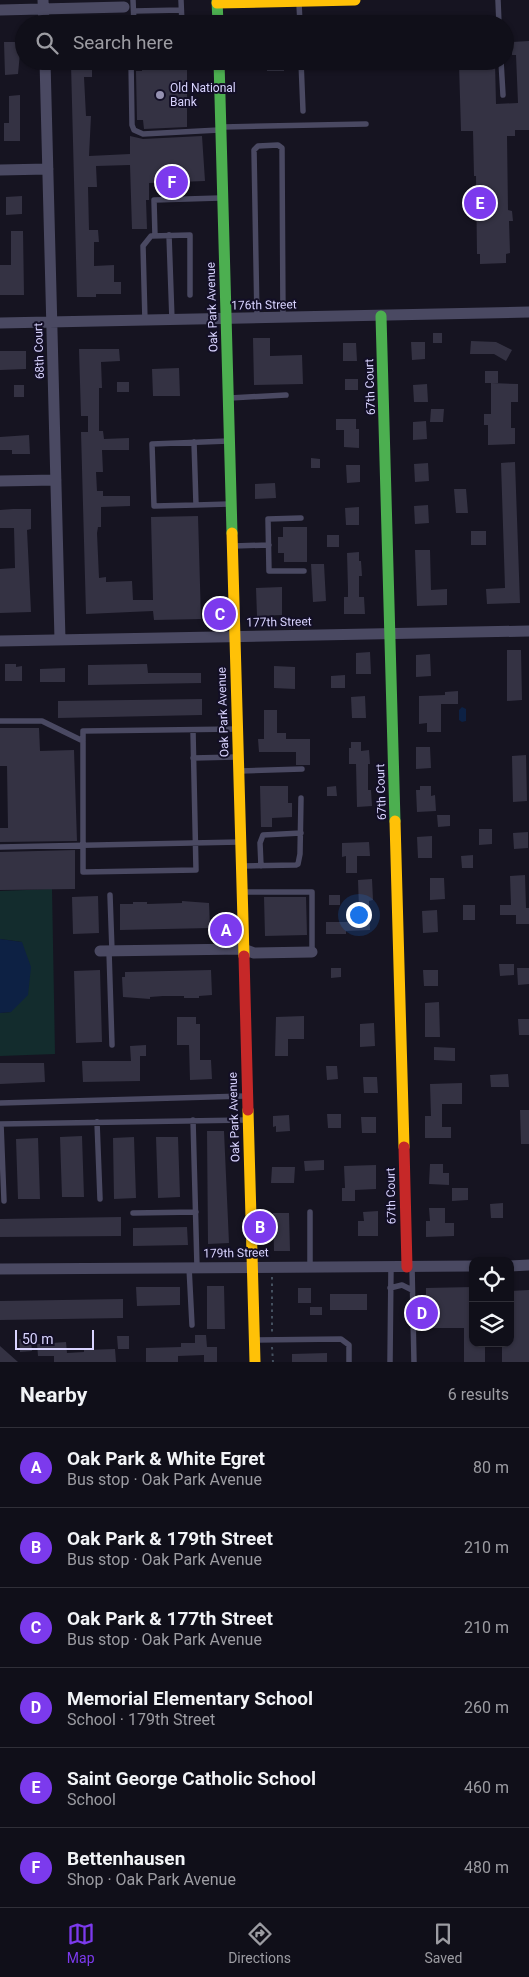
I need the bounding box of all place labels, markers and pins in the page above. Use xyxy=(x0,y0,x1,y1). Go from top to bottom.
place label: Old National Bank xyxy=(170,81,236,109)
marker: Old National Bank xyxy=(154,89,166,101)
pin: F xyxy=(156,163,188,201)
pin: E xyxy=(464,184,496,222)
pin: C xyxy=(204,595,236,633)
pin: A xyxy=(210,911,242,949)
pin: B xyxy=(244,1208,276,1246)
pin: D xyxy=(406,1294,438,1332)

